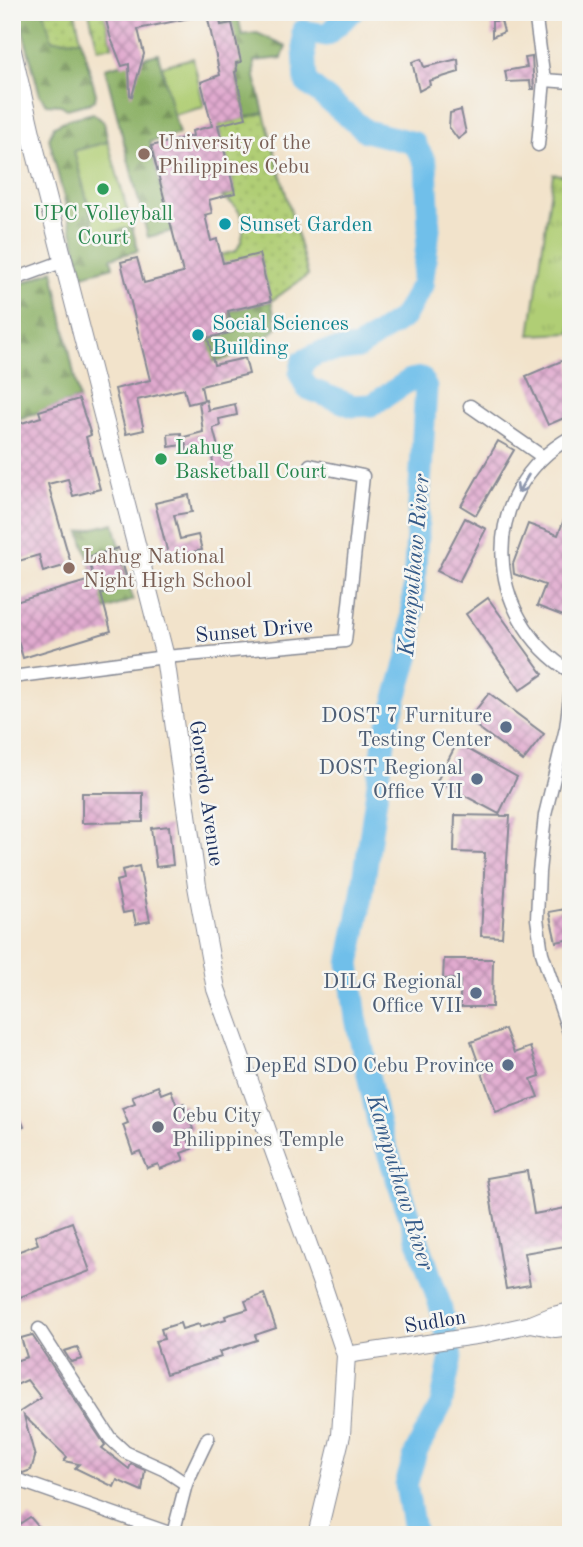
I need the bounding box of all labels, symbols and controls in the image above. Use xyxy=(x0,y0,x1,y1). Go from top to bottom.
place label: University of the Philippines Cebu xyxy=(158,133,311,178)
marker: University of the Philippines Cebu xyxy=(136,146,152,162)
marker: UPC Volleyball Court xyxy=(95,181,111,197)
place label: UPC Volleyball Court xyxy=(33,204,173,249)
place label: Sunset Garden xyxy=(239,215,373,236)
marker: Sunset Garden xyxy=(217,216,233,232)
place label: Social Sciences Building xyxy=(212,314,349,359)
marker: Social Sciences Building xyxy=(190,327,206,343)
place label: Lahug Basketball Court xyxy=(175,438,327,483)
marker: Lahug Basketball Court xyxy=(153,451,169,467)
water label: Kamputhaw River xyxy=(395,472,435,658)
one-way arrow xyxy=(515,473,529,493)
place label: Lahug National Night High School xyxy=(83,547,252,592)
marker: Lahug National Night High School xyxy=(61,560,77,576)
street label: Sunset Drive xyxy=(194,616,314,647)
place label: DOST 7 Furniture Testing Center xyxy=(321,706,492,751)
street label: Gorordo Avenue xyxy=(185,719,226,868)
marker: DOST 7 Furniture Testing Center xyxy=(498,719,514,735)
place label: DOST Regional Office VII xyxy=(319,758,463,803)
marker: DOST Regional Office VII xyxy=(469,771,485,787)
place label: DILG Regional Office VII xyxy=(323,972,462,1017)
marker: DILG Regional Office VII xyxy=(468,985,484,1001)
place label: DepEd SDO Cebu Province xyxy=(245,1056,494,1077)
marker: DepEd SDO Cebu Province xyxy=(500,1057,516,1073)
water label: Kamputhaw River xyxy=(361,1091,438,1274)
place label: Cebu City Philippines Temple xyxy=(172,1106,344,1151)
marker: Cebu City Philippines Temple xyxy=(150,1119,166,1135)
street label: Sudlon xyxy=(403,1307,468,1338)

